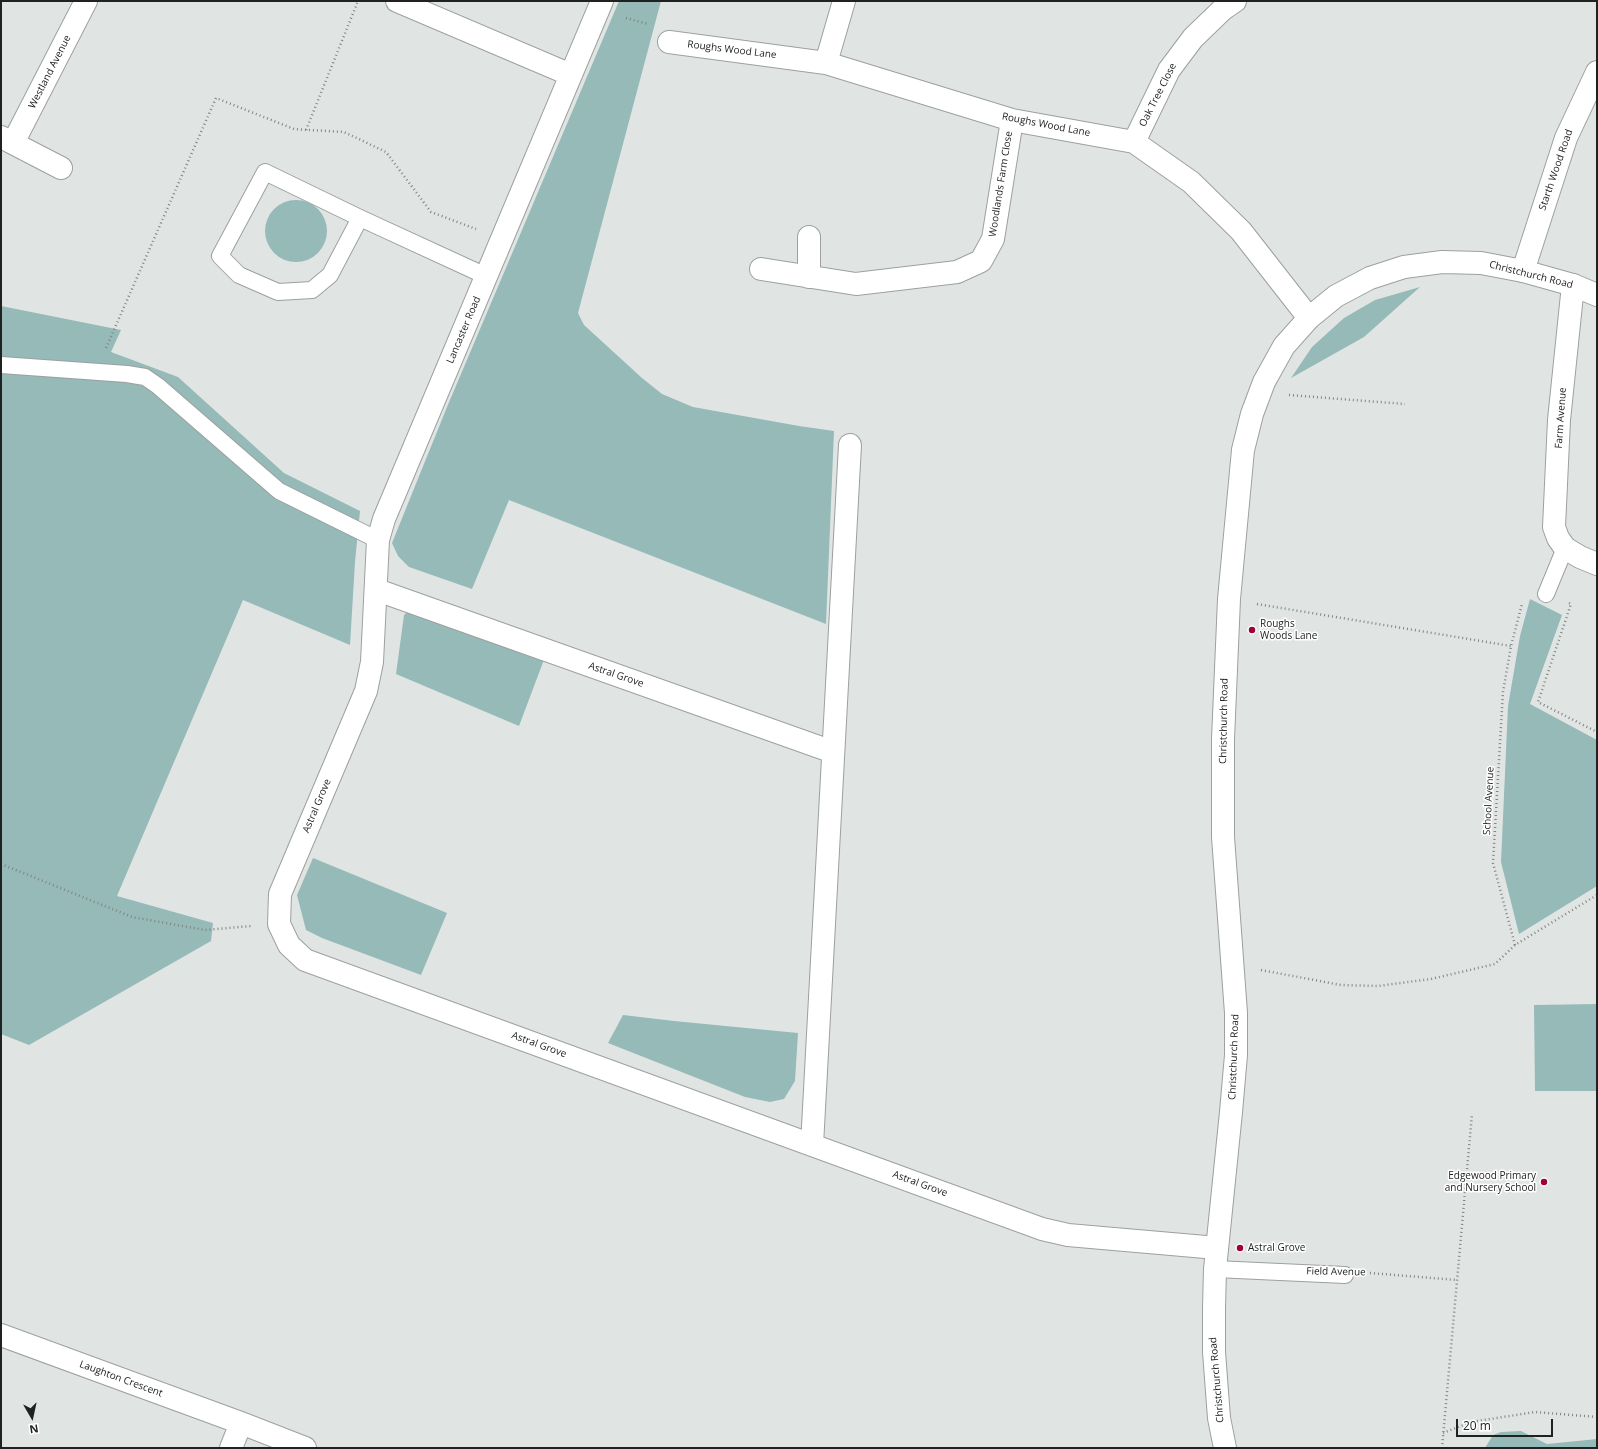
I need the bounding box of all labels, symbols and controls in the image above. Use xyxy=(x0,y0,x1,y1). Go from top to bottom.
street label: Westland Avenue xyxy=(26,33,74,111)
street label: Roughs Wood Lane xyxy=(687,39,777,61)
street label: Oak Tree Close xyxy=(1137,61,1179,129)
street label: Roughs Wood Lane xyxy=(1001,111,1091,139)
street label: Starth Wood Road xyxy=(1537,128,1575,212)
street label: Woodlands Farm Close xyxy=(987,130,1015,238)
street label: Christchurch Road xyxy=(1488,259,1574,291)
street label: Lancaster Road xyxy=(444,295,484,365)
street label: Farm Avenue xyxy=(1553,387,1569,449)
place label: Roughs Woods Lane xyxy=(1260,618,1317,642)
marker: Roughs Woods Lane xyxy=(1247,625,1257,635)
street label: Astral Grove xyxy=(587,660,645,690)
street label: Christchurch Road xyxy=(1217,678,1231,764)
street label: School Avenue xyxy=(1481,767,1497,835)
street label: Astral Grove xyxy=(300,777,334,835)
street label: Christchurch Road xyxy=(1227,1014,1241,1100)
street label: Astral Grove xyxy=(510,1030,568,1060)
street label: Astral Grove xyxy=(891,1169,949,1199)
place label: Edgewood Primary and Nursery School xyxy=(1445,1170,1536,1194)
marker: Edgewood Primary and Nursery School xyxy=(1539,1177,1549,1187)
place label: Astral Grove xyxy=(1248,1242,1305,1254)
marker: Astral Grove xyxy=(1235,1243,1245,1253)
street label: Field Avenue xyxy=(1306,1265,1366,1279)
street label: Christchurch Road xyxy=(1207,1337,1227,1423)
street label: Laughton Crescent xyxy=(78,1358,164,1400)
north arrow xyxy=(12,1397,52,1437)
scale bar xyxy=(1458,1411,1555,1437)
text: 20 m xyxy=(1463,1417,1491,1434)
text: N xyxy=(28,1421,40,1437)

